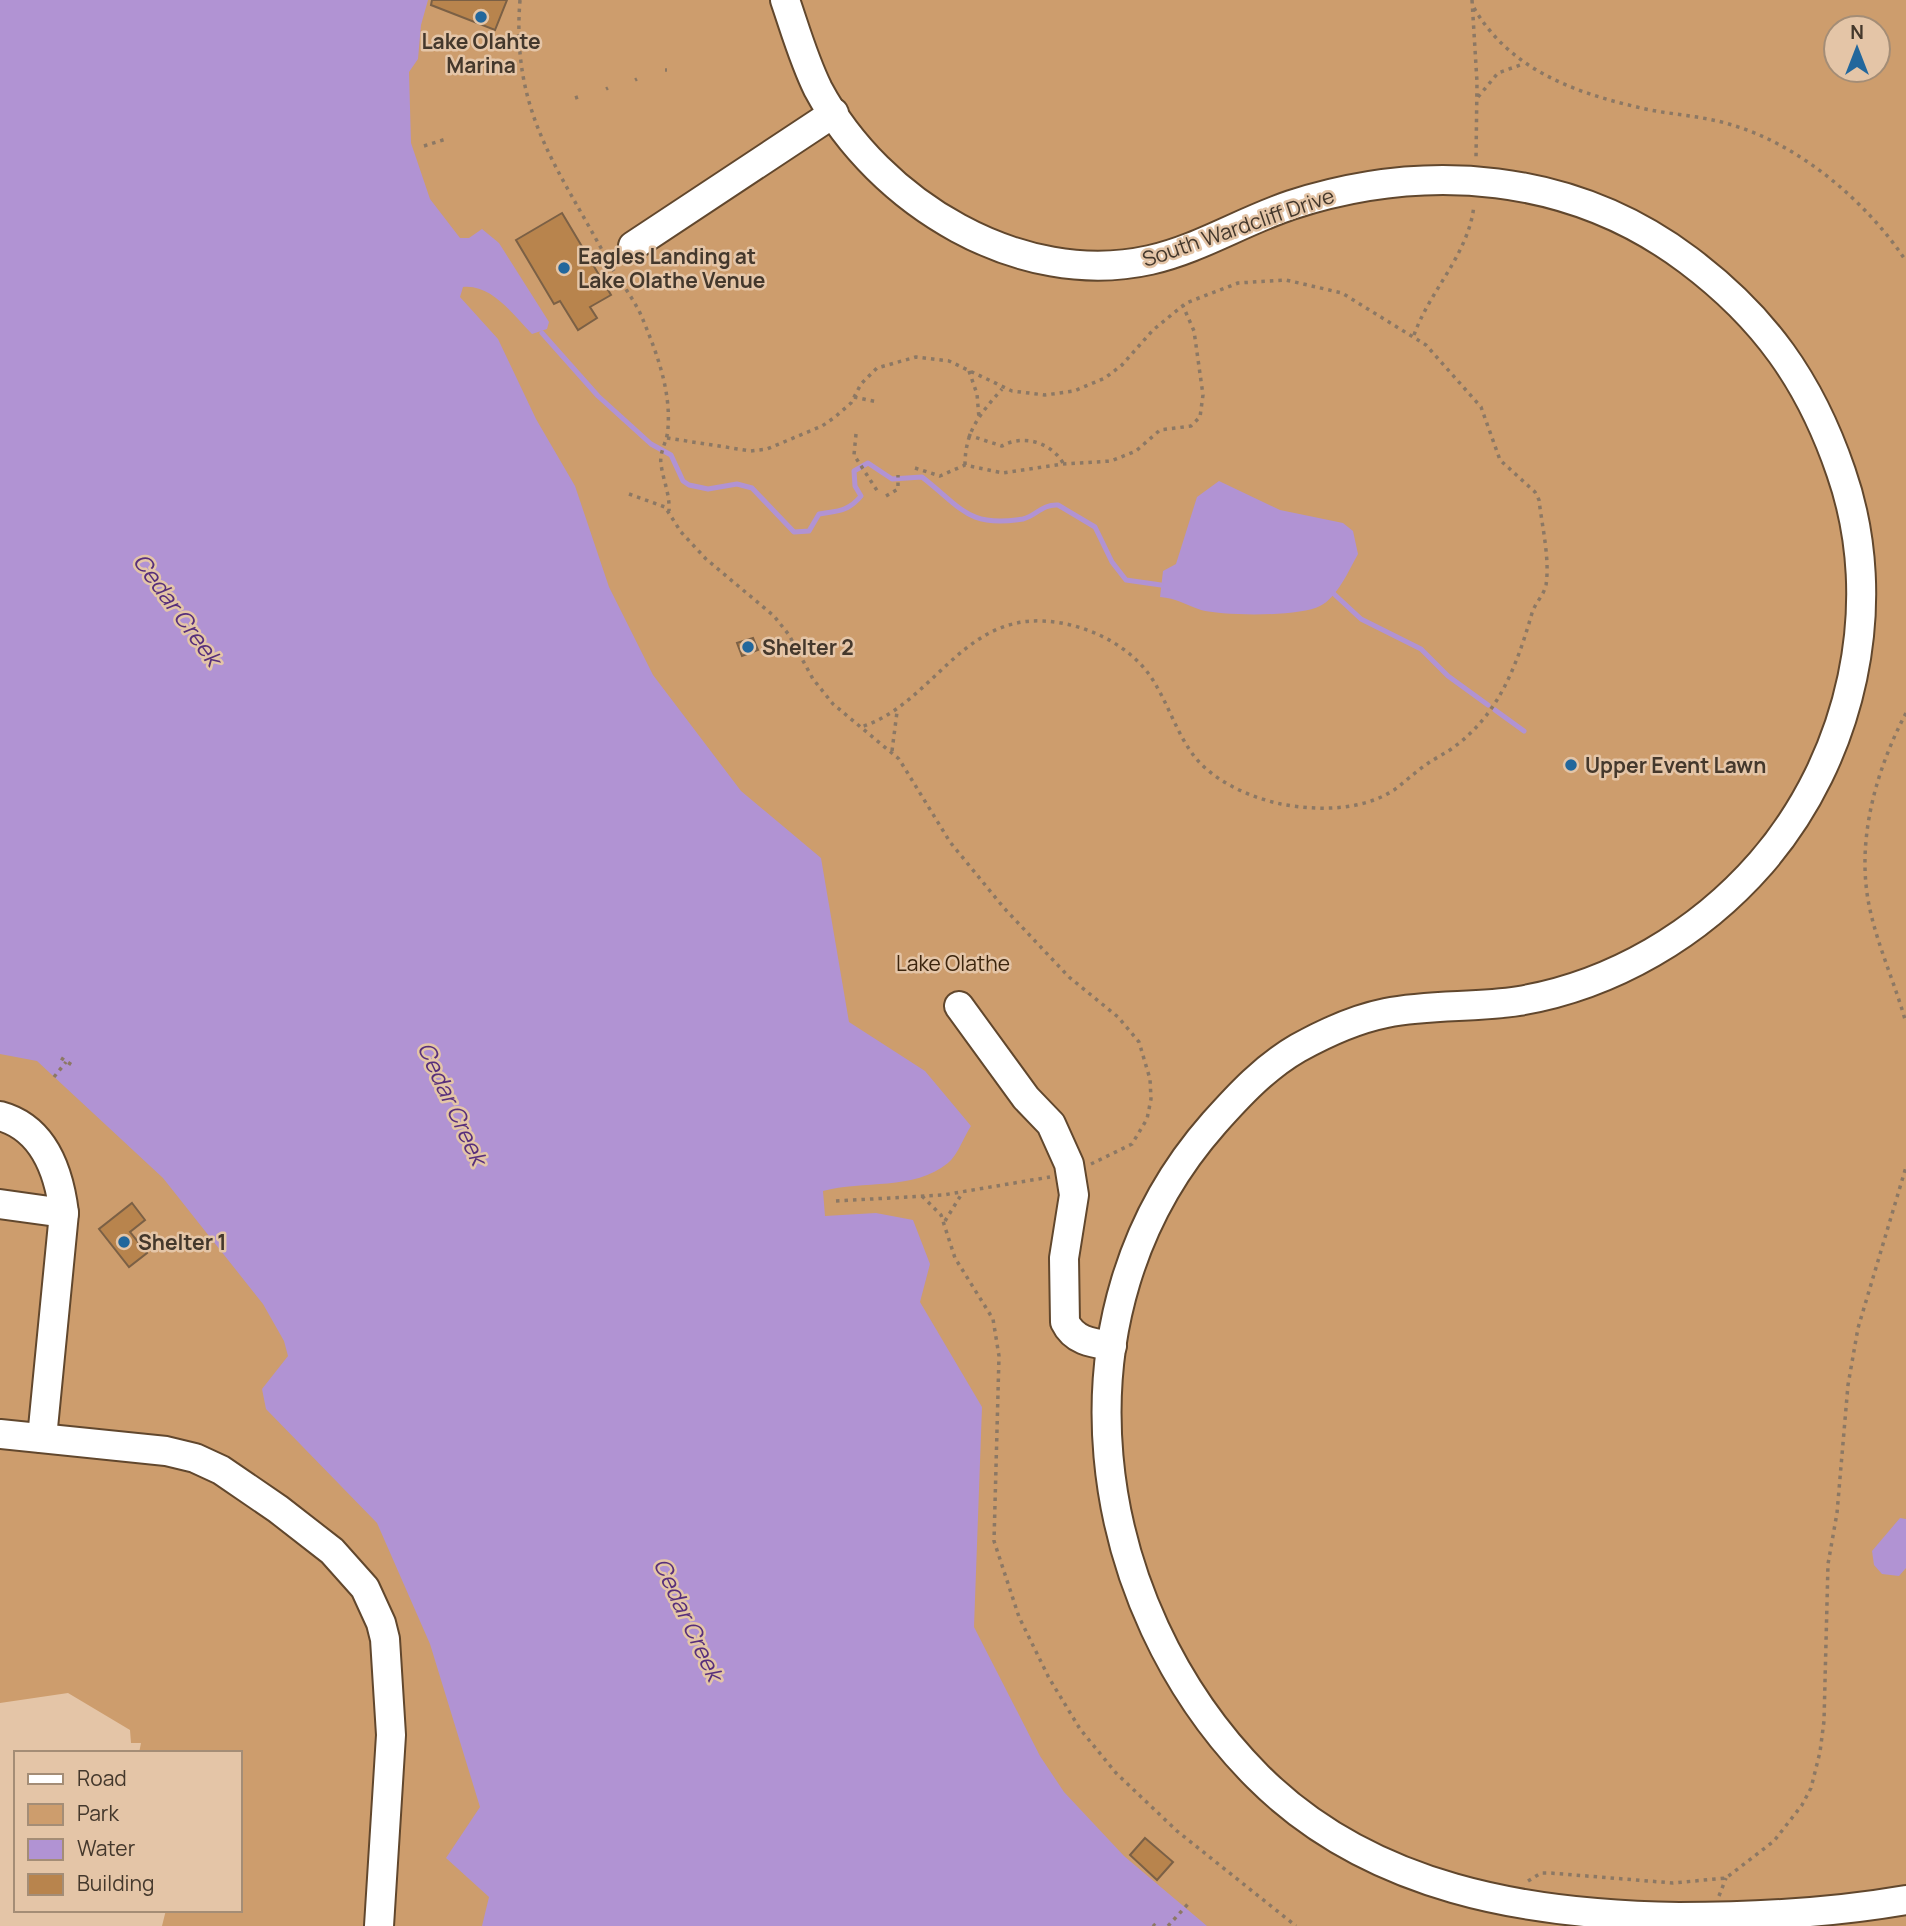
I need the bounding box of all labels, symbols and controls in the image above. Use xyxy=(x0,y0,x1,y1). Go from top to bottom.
marker: Lake Olahte Marina xyxy=(473,9,489,25)
north arrow xyxy=(1822,14,1892,84)
text: N xyxy=(1850,19,1864,45)
place label: Lake Olahte Marina xyxy=(421,27,541,79)
street label: South Wardcliff Drive xyxy=(1138,181,1338,273)
place label: Eagles Landing at Lake Olathe Venue xyxy=(578,242,765,294)
marker: Eagles Landing at Lake Olathe Venue xyxy=(556,260,572,276)
water label: Cedar Creek xyxy=(126,546,232,675)
place label: Shelter 2 xyxy=(762,633,854,661)
marker: Shelter 2 xyxy=(740,639,756,655)
place label: Upper Event Lawn xyxy=(1585,751,1766,779)
marker: Upper Event Lawn xyxy=(1563,757,1579,773)
park label: Lake Olathe xyxy=(896,949,1010,977)
water label: Cedar Creek xyxy=(411,1036,497,1173)
place label: Shelter 1 xyxy=(138,1228,226,1256)
marker: Shelter 1 xyxy=(116,1234,132,1250)
water label: Cedar Creek xyxy=(647,1552,733,1689)
legend xyxy=(14,1751,242,1912)
text: Road xyxy=(77,1764,127,1792)
text: Park xyxy=(77,1799,119,1827)
text: Water xyxy=(77,1834,136,1862)
text: Building xyxy=(77,1869,154,1897)

